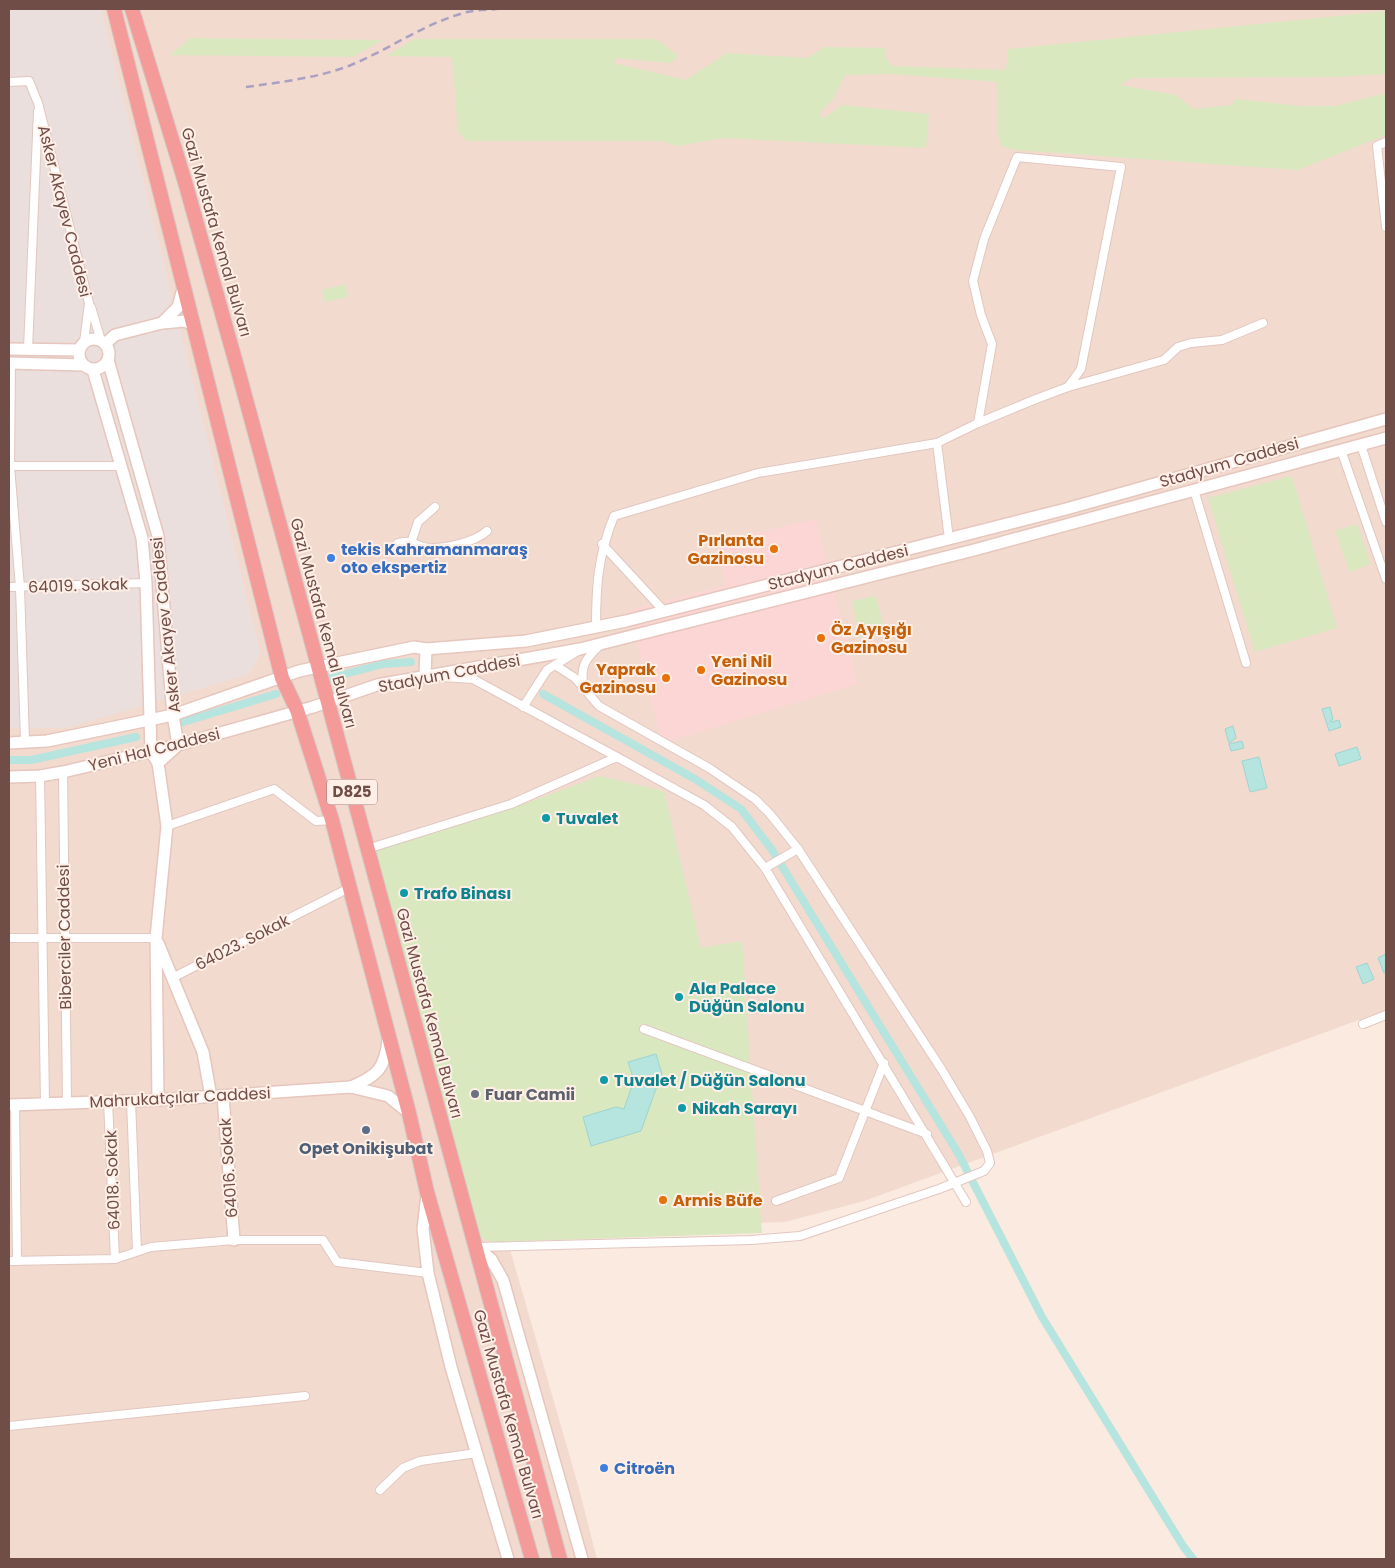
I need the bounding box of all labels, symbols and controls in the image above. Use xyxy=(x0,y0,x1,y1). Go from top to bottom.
street label: Asker Akayev Caddesi xyxy=(32,123,97,300)
street label: Gazi Mustafa Kemal Bulvarı xyxy=(176,125,257,340)
street label: Stadyum Caddesi xyxy=(1157,432,1301,493)
street label: Gazi Mustafa Kemal Bulvarı xyxy=(284,515,363,731)
place label: Pırlanta Gazinosu xyxy=(688,529,764,570)
street label: Asker Akayev Caddesi xyxy=(145,536,186,714)
place label: tekis Kahramanmaraş oto ekspertiz xyxy=(341,538,528,579)
street label: Stadyum Caddesi xyxy=(766,539,911,596)
marker: Pırlanta Gazinosu xyxy=(768,543,780,555)
marker: tekis Kahramanmaraş oto ekspertiz xyxy=(325,552,337,564)
street label: 64019. Sokak xyxy=(28,572,129,599)
place label: Öz Ayışığı Gazinosu xyxy=(831,618,912,659)
marker: Öz Ayışığı Gazinosu xyxy=(815,632,827,644)
street label: Stadyum Caddesi xyxy=(376,648,522,699)
place label: Yeni Nil Gazinosu xyxy=(711,650,787,691)
place label: Yaprak Gazinosu xyxy=(580,658,656,699)
marker: Yeni Nil Gazinosu xyxy=(695,664,707,676)
marker: Yaprak Gazinosu xyxy=(660,672,672,684)
street label: Yeni Hal Caddesi xyxy=(86,722,222,777)
road number: D825 xyxy=(327,780,377,804)
place label: Tuvalet xyxy=(556,807,618,830)
marker: Tuvalet xyxy=(540,812,552,824)
street label: Biberciler Caddesi xyxy=(52,864,77,1010)
place label: Trafo Binası xyxy=(414,882,512,905)
marker: Trafo Binası xyxy=(398,887,410,899)
street label: Gazi Mustafa Kemal Bulvarı xyxy=(390,905,469,1121)
street label: 64023. Sokak xyxy=(191,908,294,976)
place label: Ala Palace Düğün Salonu xyxy=(689,977,804,1018)
marker: Ala Palace Düğün Salonu xyxy=(673,991,685,1003)
place label: Tuvalet / Düğün Salonu xyxy=(614,1069,806,1092)
marker: Tuvalet / Düğün Salonu xyxy=(598,1074,610,1086)
street label: Mahrukatçılar Caddesi xyxy=(89,1081,271,1114)
place label: Fuar Camii xyxy=(485,1083,575,1106)
marker: Fuar Camii xyxy=(469,1088,481,1100)
place label: Nikah Sarayı xyxy=(692,1097,797,1120)
marker: Nikah Sarayı xyxy=(676,1102,688,1114)
street label: 64016. Sokak xyxy=(213,1116,243,1219)
marker: Opet Onikişubat xyxy=(360,1124,372,1136)
street label: 64018. Sokak xyxy=(99,1129,126,1230)
place label: Opet Onikişubat xyxy=(299,1137,433,1160)
place label: Armis Büfe xyxy=(673,1189,763,1212)
marker: Armis Büfe xyxy=(657,1194,669,1206)
street label: Gazi Mustafa Kemal Bulvarı xyxy=(468,1307,549,1522)
place label: Citroën xyxy=(614,1457,675,1480)
marker: Citroën xyxy=(598,1462,610,1474)

